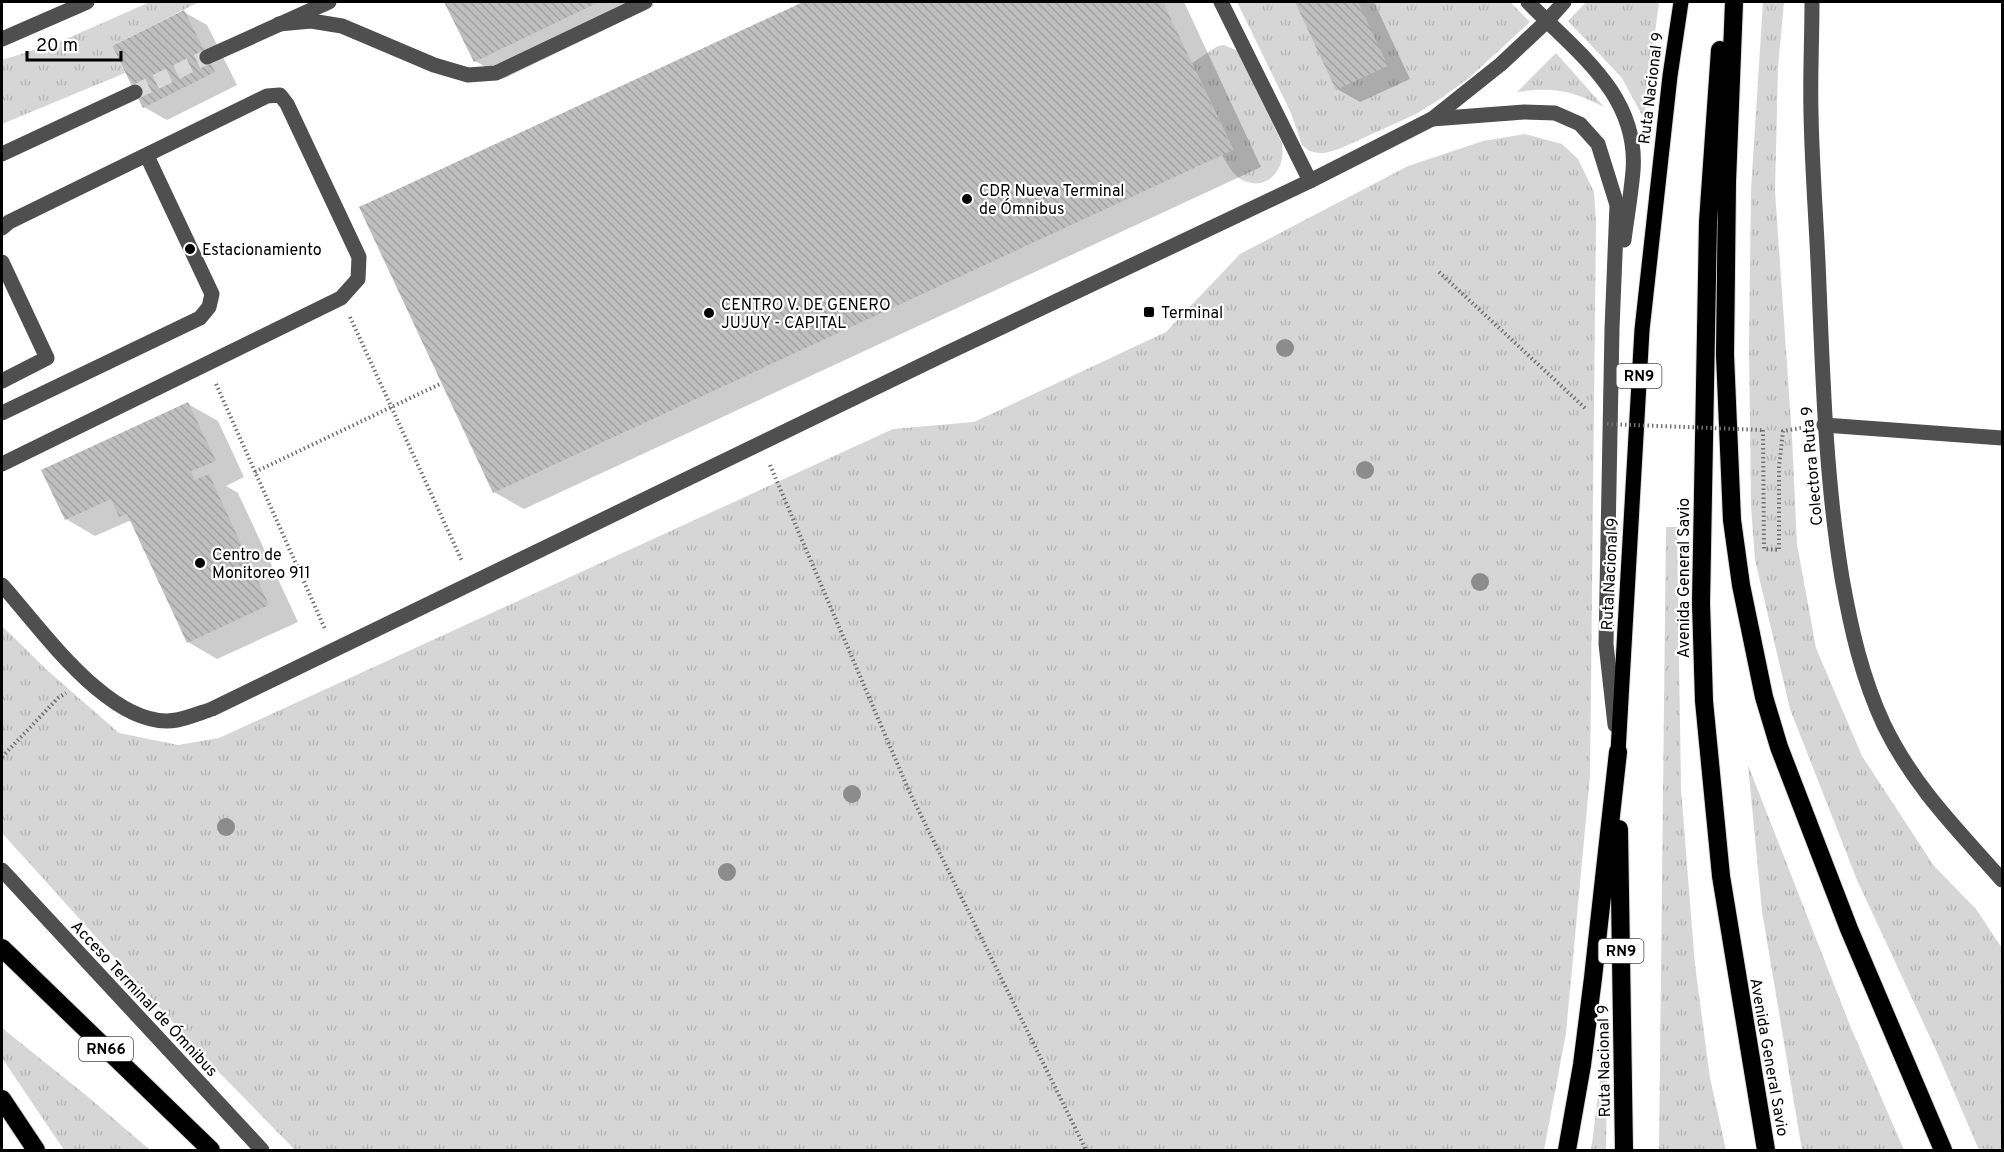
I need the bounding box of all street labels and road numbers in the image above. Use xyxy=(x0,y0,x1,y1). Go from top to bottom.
street label: Ruta Nacional 9 xyxy=(1635,31,1669,145)
road number: RN9 xyxy=(1616,364,1662,388)
street label: Colectora Ruta 9 xyxy=(1798,405,1828,527)
street label: Avenida General Savio xyxy=(1675,498,1695,658)
street label: Ruta Nacional 9 xyxy=(1598,517,1624,631)
street label: Acceso Terminal de Ómnibus xyxy=(66,916,223,1082)
road number: RN9 xyxy=(1598,939,1644,963)
street label: Avenida General Savio xyxy=(1744,977,1792,1138)
street label: Ruta Nacional 9 xyxy=(1594,1004,1616,1118)
road number: RN66 xyxy=(79,1037,133,1061)

